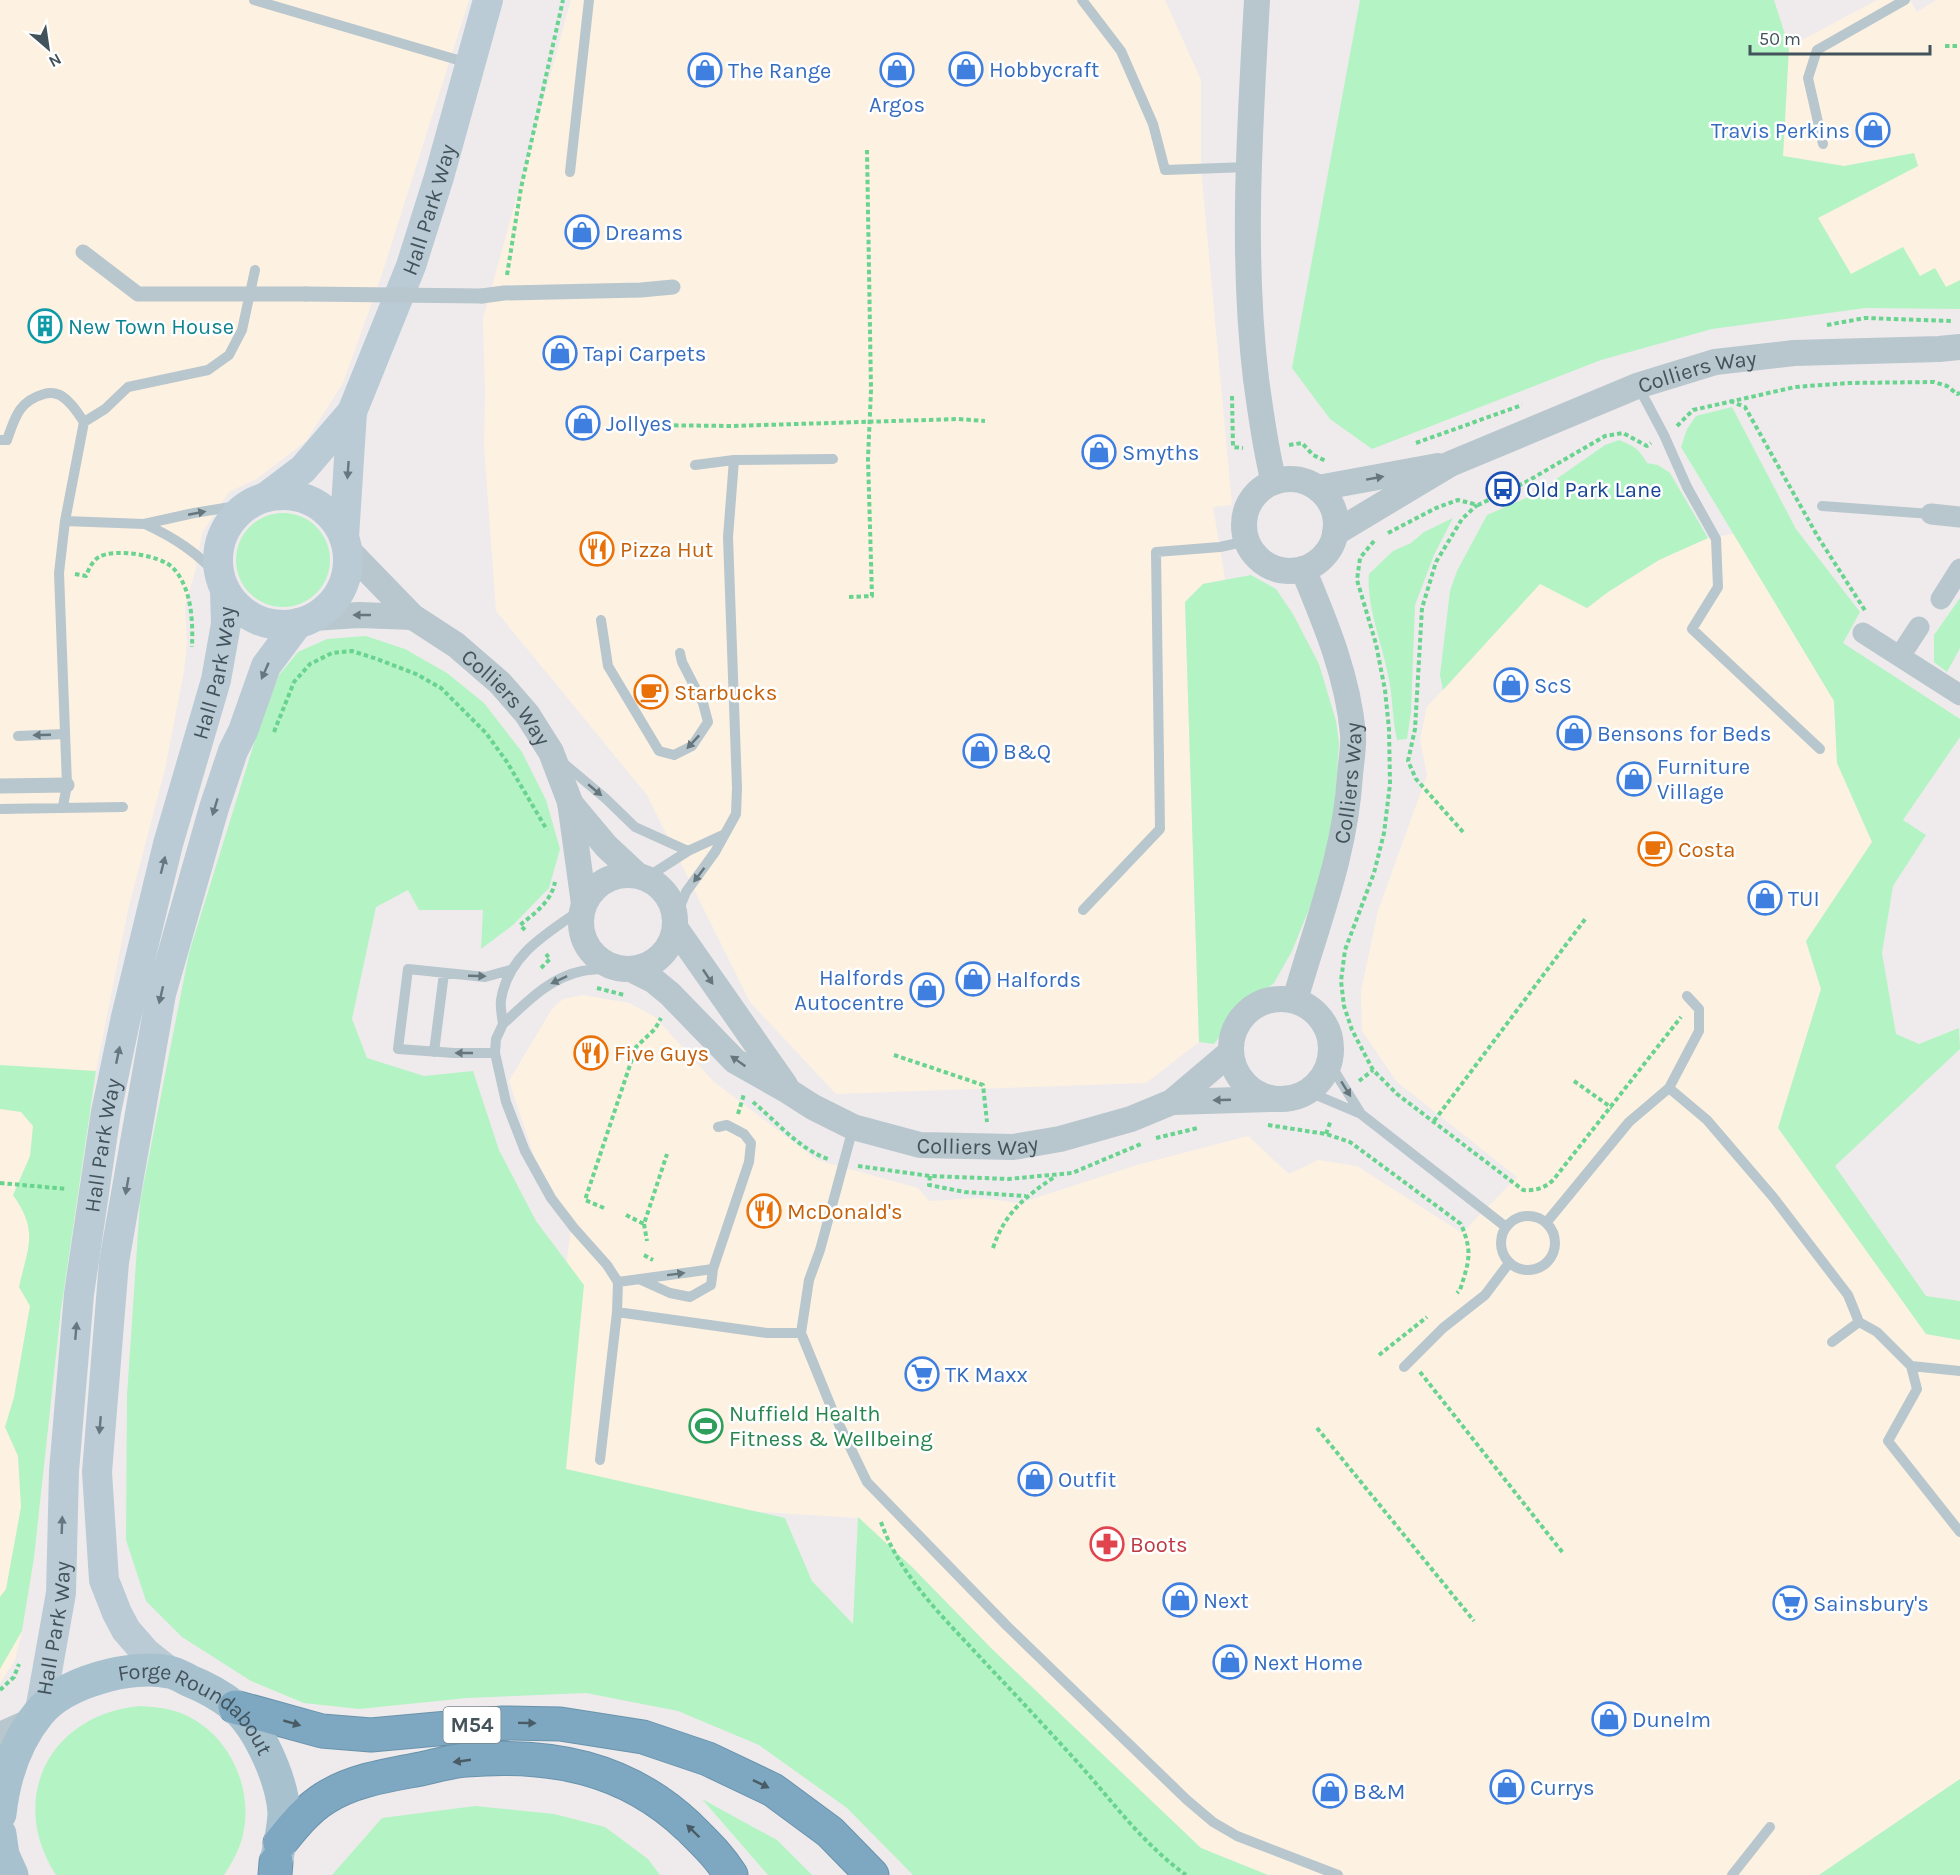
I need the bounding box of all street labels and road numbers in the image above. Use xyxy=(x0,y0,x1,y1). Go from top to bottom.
street label: Hall Park Way xyxy=(397,141,462,279)
street label: Colliers Way xyxy=(1635,345,1758,399)
street label: Hall Park Way xyxy=(187,606,240,743)
street label: Colliers Way xyxy=(456,644,556,751)
street label: Colliers Way xyxy=(1329,721,1367,846)
street label: Hall Park Way xyxy=(79,1076,127,1214)
street label: Colliers Way xyxy=(916,1131,1040,1161)
street label: Hall Park Way xyxy=(31,1561,76,1698)
street label: Forge Roundabout xyxy=(116,1658,278,1759)
road number: M54 xyxy=(444,1707,500,1743)

